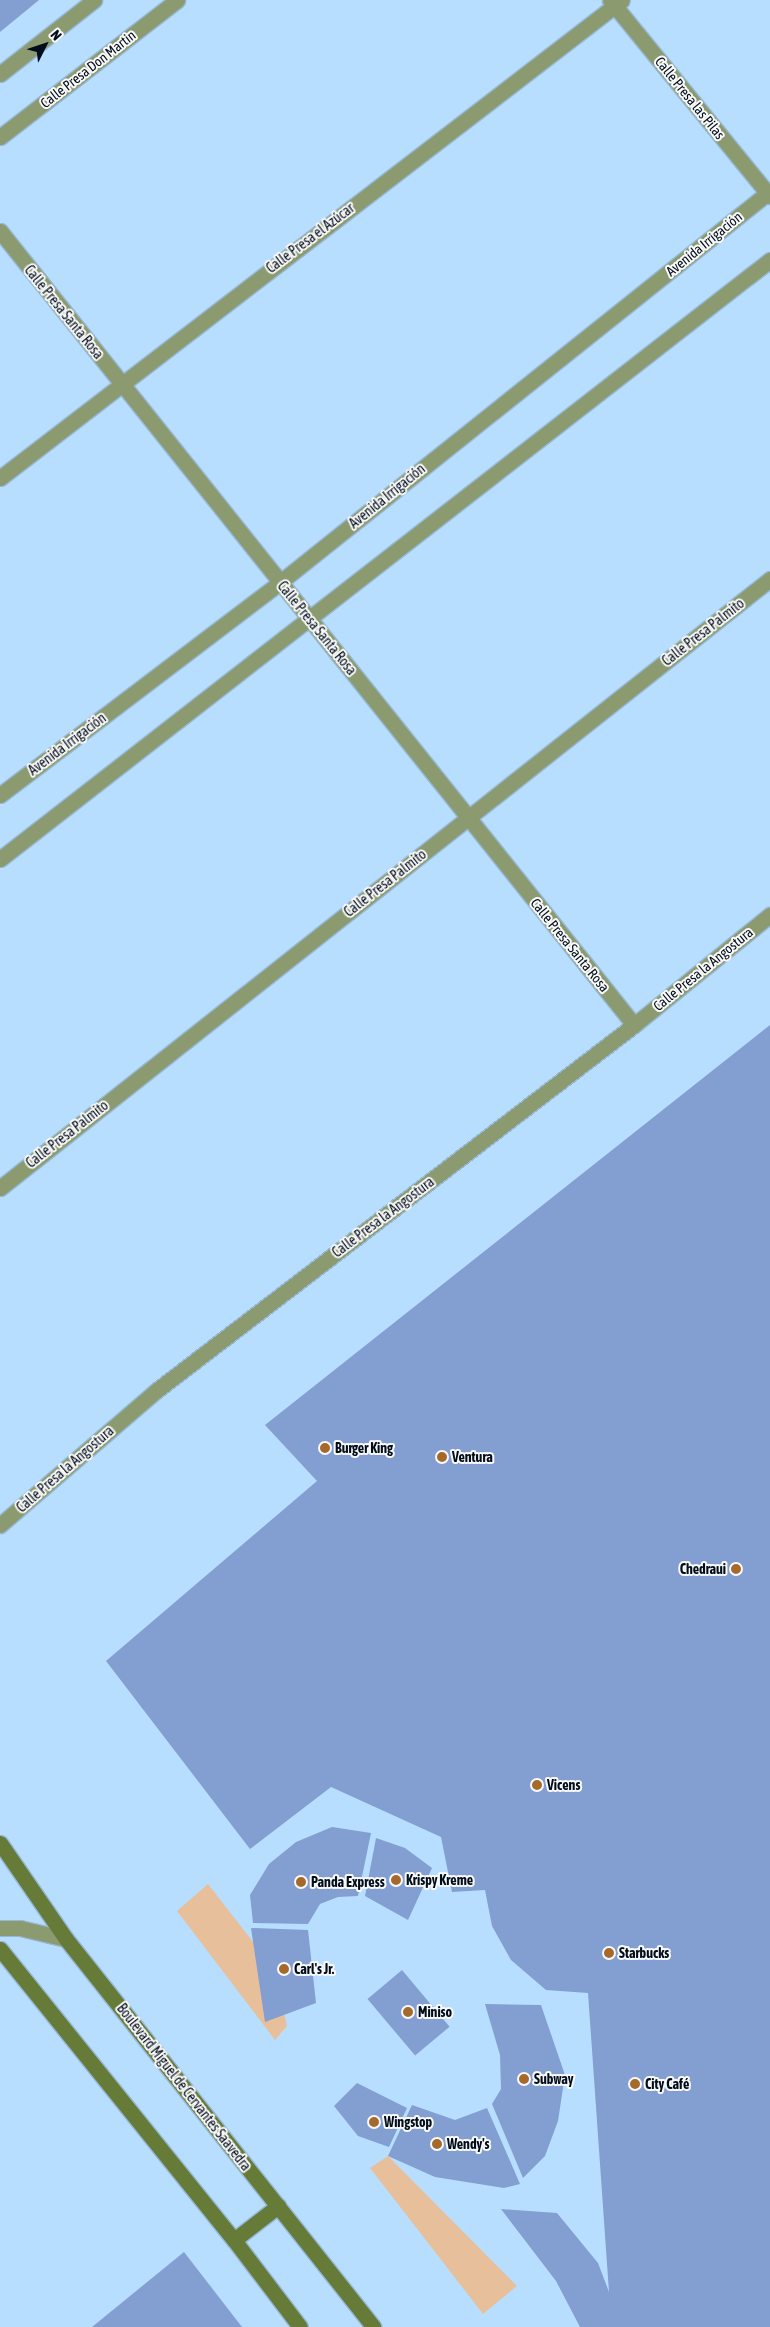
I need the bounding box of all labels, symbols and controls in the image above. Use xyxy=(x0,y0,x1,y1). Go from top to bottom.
north arrow xyxy=(20,20,70,70)
street label: Calle Presa Don Martin xyxy=(37,27,139,111)
text: N xyxy=(48,27,65,44)
street label: Calle Presa las Pilas xyxy=(652,53,728,143)
street label: Calle Presa el Azúcar xyxy=(263,200,357,276)
street label: Avenida Irrigación xyxy=(663,208,745,280)
street label: Calle Presa Santa Rosa xyxy=(21,262,107,362)
street label: Avenida Irrigación xyxy=(346,460,428,532)
street label: Calle Presa Santa Rosa xyxy=(274,578,360,678)
street label: Calle Presa Palmito xyxy=(659,595,747,669)
street label: Avenida Irrigación xyxy=(25,709,109,779)
street label: Calle Presa Palmito xyxy=(341,846,429,920)
street label: Calle Presa Santa Rosa xyxy=(527,895,613,995)
street label: Calle Presa la Angostura xyxy=(650,924,756,1014)
street label: Calle Presa Palmito xyxy=(23,1097,111,1171)
street label: Calle Presa la Angostura xyxy=(329,1173,437,1261)
street label: Calle Presa la Angostura xyxy=(13,1422,117,1516)
place label: Burger King xyxy=(335,1440,393,1456)
marker: Burger King xyxy=(319,1442,331,1454)
place label: Ventura xyxy=(452,1449,493,1465)
marker: Ventura xyxy=(436,1451,448,1463)
place label: Chedraui xyxy=(680,1561,726,1577)
marker: Chedraui xyxy=(730,1563,742,1575)
place label: Vicens xyxy=(547,1777,580,1793)
marker: Vicens xyxy=(531,1779,543,1791)
place label: Krispy Kreme xyxy=(406,1872,473,1888)
place label: Panda Express xyxy=(311,1874,385,1890)
marker: Krispy Kreme xyxy=(390,1874,402,1886)
marker: Panda Express xyxy=(295,1876,307,1888)
place label: Starbucks xyxy=(619,1945,669,1961)
marker: Starbucks xyxy=(603,1947,615,1959)
place label: Carl's Jr. xyxy=(294,1961,334,1977)
marker: Carl's Jr. xyxy=(278,1963,290,1975)
street label: Boulevard Miguel de Cervantes Saavedra xyxy=(114,2000,254,2174)
place label: Miniso xyxy=(418,2004,452,2020)
marker: Miniso xyxy=(402,2006,414,2018)
place label: Subway xyxy=(534,2071,574,2087)
marker: Subway xyxy=(518,2073,530,2085)
place label: City Café xyxy=(645,2076,689,2092)
marker: City Café xyxy=(629,2078,641,2090)
place label: Wingstop xyxy=(384,2114,432,2130)
marker: Wingstop xyxy=(368,2116,380,2128)
place label: Wendy's xyxy=(447,2136,490,2152)
marker: Wendy's xyxy=(431,2138,443,2150)

